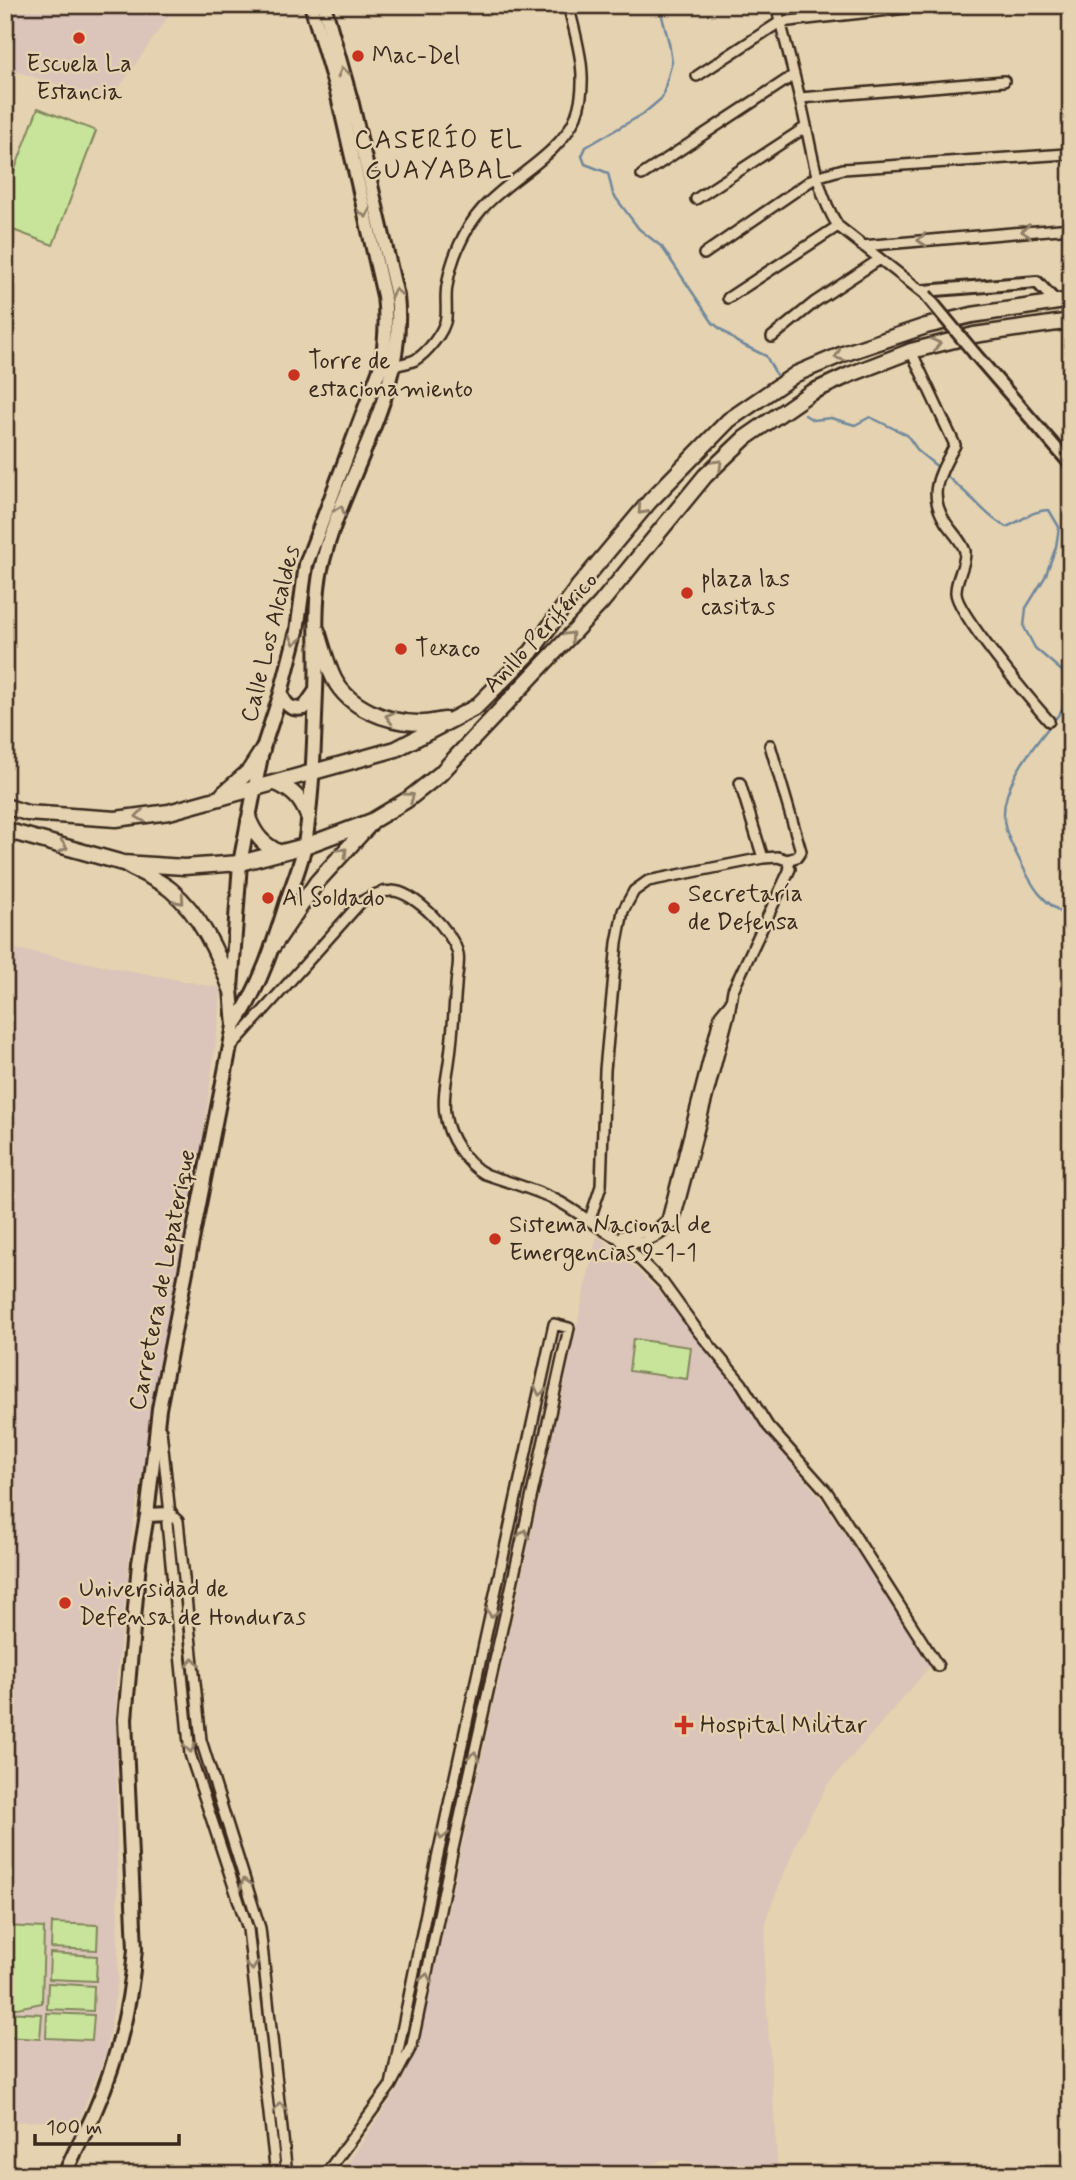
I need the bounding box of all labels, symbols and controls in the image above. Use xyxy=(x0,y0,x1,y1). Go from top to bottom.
marker: Escuela La Estancia xyxy=(71,30,87,46)
place label: Mac-Del xyxy=(372,41,460,72)
marker: Mac-Del xyxy=(350,48,366,64)
place label: Escuela La Estancia xyxy=(26,49,132,108)
one-way arrow xyxy=(337,66,351,78)
district label: CASERÍO EL GUAYABAL xyxy=(354,123,524,188)
one-way arrow xyxy=(357,207,372,219)
one-way arrow xyxy=(1020,224,1031,239)
one-way arrow xyxy=(916,233,927,248)
one-way arrow xyxy=(389,287,404,299)
one-way arrow xyxy=(930,338,942,352)
place label: Torre de estacionamiento xyxy=(308,346,473,405)
one-way arrow xyxy=(833,348,845,362)
marker: Torre de estacionamiento xyxy=(286,367,302,383)
one-way arrow xyxy=(710,460,723,473)
one-way arrow xyxy=(638,502,650,515)
one-way arrow xyxy=(332,504,346,516)
street label: Calle Los Alcaldes xyxy=(234,542,308,726)
place label: plaza las casitas xyxy=(701,564,790,623)
street label: Anillo Periférico xyxy=(477,566,605,700)
marker: plaza las casitas xyxy=(679,585,695,601)
one-way arrow xyxy=(561,631,574,644)
one-way arrow xyxy=(289,634,303,646)
place label: Texaco xyxy=(415,634,480,665)
marker: Texaco xyxy=(393,641,409,657)
one-way arrow xyxy=(384,711,396,726)
one-way arrow xyxy=(402,793,414,806)
one-way arrow xyxy=(134,809,146,824)
one-way arrow xyxy=(57,839,69,853)
one-way arrow xyxy=(334,847,347,860)
place label: Secretaría de Defensa xyxy=(688,879,803,938)
place label: Al Soldado xyxy=(282,883,385,914)
marker: Al Soldado xyxy=(260,890,276,906)
one-way arrow xyxy=(172,892,184,905)
marker: Secretaría de Defensa xyxy=(666,900,682,916)
street label: Carretera de Lepaterique xyxy=(122,1147,204,1413)
place label: Sistema Nacional de Emergencias 9-1-1 xyxy=(509,1210,712,1271)
marker: Sistema Nacional de Emergencias 9-1-1 xyxy=(487,1231,503,1247)
one-way arrow xyxy=(534,1385,548,1397)
one-way arrow xyxy=(515,1528,530,1540)
place label: Universidad de Defensa de Honduras xyxy=(79,1574,306,1633)
marker: Universidad de Defensa de Honduras xyxy=(57,1595,73,1611)
one-way arrow xyxy=(486,1607,500,1619)
one-way arrow xyxy=(186,1657,201,1668)
place label: Hospital Militar xyxy=(700,1710,867,1741)
marker: Hospital Militar xyxy=(674,1715,694,1735)
one-way arrow xyxy=(182,1742,197,1754)
one-way arrow xyxy=(466,1750,480,1762)
one-way arrow xyxy=(436,1829,450,1841)
one-way arrow xyxy=(239,1877,254,1889)
one-way arrow xyxy=(244,1960,259,1972)
one-way arrow xyxy=(417,1972,432,1984)
one-way arrow xyxy=(272,2101,287,2113)
scale bar xyxy=(35,2103,178,2147)
text: 100 m xyxy=(46,2114,102,2142)

